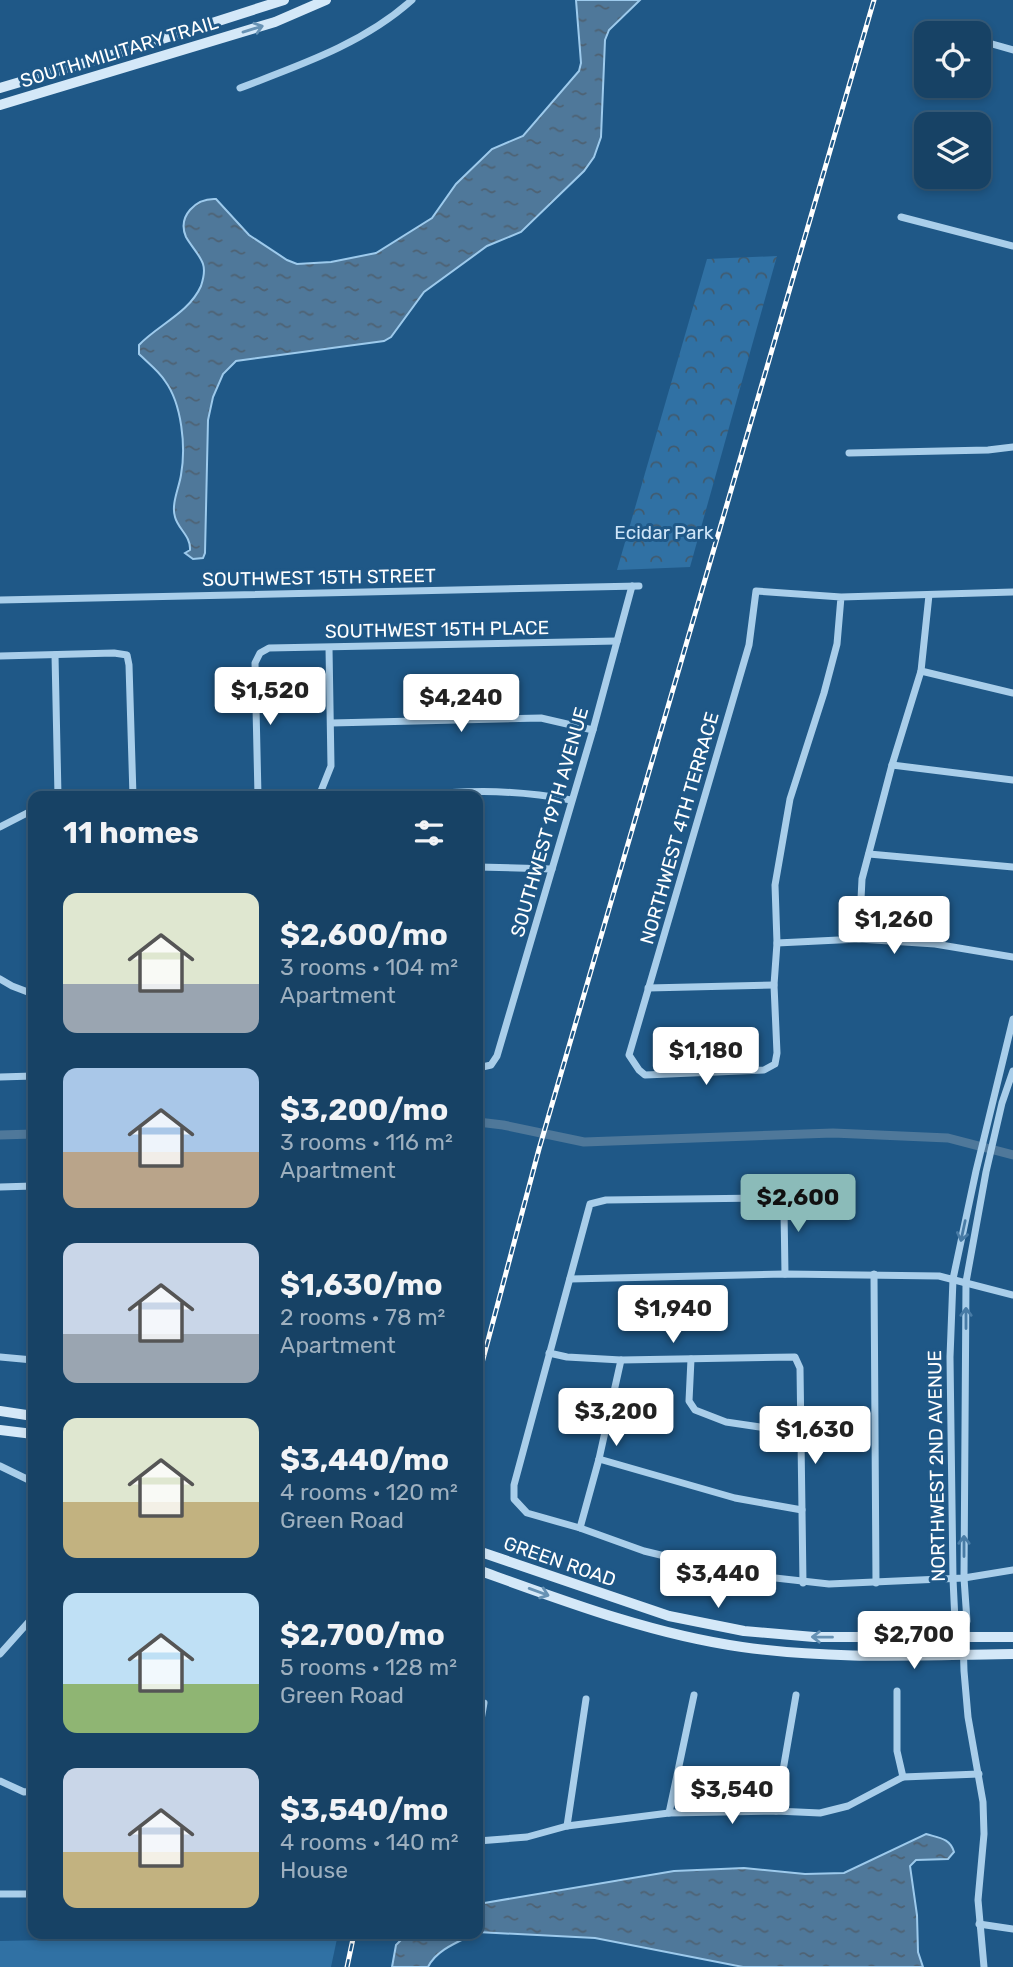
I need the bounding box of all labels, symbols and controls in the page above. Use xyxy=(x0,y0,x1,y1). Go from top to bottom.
street label: SOUTH MILITARY TRAIL xyxy=(17,10,221,93)
one-way arrow xyxy=(242,21,264,34)
map controls xyxy=(914,21,991,189)
button: locate xyxy=(914,21,991,98)
button: layers xyxy=(914,112,991,189)
park label: Ecidar Park xyxy=(614,521,714,544)
street label: SOUTHWEST 15TH STREET xyxy=(202,564,436,591)
street label: SOUTHWEST 15TH PLACE xyxy=(325,616,549,643)
pin: $1,520 xyxy=(213,668,327,727)
pin: $4,240 xyxy=(404,674,518,734)
text: $1,520 xyxy=(231,676,309,704)
text: $4,240 xyxy=(419,683,503,711)
street label: SOUTHWEST 19TH AVENUE xyxy=(506,705,593,940)
street label: NORTHWEST 4TH TERRACE xyxy=(635,709,724,947)
icon: filters xyxy=(410,814,448,852)
text: 11 homes xyxy=(63,815,199,851)
pin: $1,260 xyxy=(837,897,951,956)
text: $1,260 xyxy=(855,905,933,933)
text: $2,600/mo xyxy=(280,917,448,953)
icon: home xyxy=(119,921,203,1005)
text: 3 rooms · 104 m² xyxy=(280,953,458,981)
text: Apartment xyxy=(280,981,396,1009)
pin: $1,180 xyxy=(649,1028,763,1087)
text: $1,180 xyxy=(669,1036,743,1064)
text: $3,200/mo xyxy=(280,1092,448,1128)
icon: home xyxy=(119,1096,203,1180)
text: 3 rooms · 116 m² xyxy=(280,1128,453,1156)
text: Apartment xyxy=(280,1156,396,1184)
pin: $2,600 xyxy=(741,1174,855,1234)
text: $2,600 xyxy=(757,1183,839,1211)
one-way arrow xyxy=(956,1219,970,1242)
text: $1,630/mo xyxy=(280,1267,443,1303)
icon: home xyxy=(119,1271,203,1355)
pin: $1,940 xyxy=(616,1286,730,1345)
text: $1,940 xyxy=(634,1294,712,1322)
text: 2 rooms · 78 m² xyxy=(280,1303,445,1331)
one-way arrow xyxy=(959,1307,973,1330)
text: Apartment xyxy=(280,1331,396,1359)
street label: NORTHWEST 2ND AVENUE xyxy=(923,1350,950,1582)
pin: $3,200 xyxy=(559,1388,673,1448)
text: $3,200 xyxy=(574,1397,658,1425)
pin: $1,630 xyxy=(758,1406,872,1466)
text: $1,630 xyxy=(776,1415,854,1443)
text: $3,440/mo xyxy=(280,1442,449,1478)
icon: home xyxy=(119,1446,203,1530)
text: 4 rooms · 120 m² xyxy=(280,1478,458,1506)
text: Green Road xyxy=(280,1506,404,1534)
street label: GREEN ROAD xyxy=(501,1532,619,1591)
one-way arrow xyxy=(957,1535,971,1558)
pin: $3,440 xyxy=(661,1550,775,1610)
text: $3,440 xyxy=(676,1559,760,1587)
one-way arrow xyxy=(528,1587,550,1599)
pin: $2,700 xyxy=(857,1612,971,1671)
text: $2,700/mo xyxy=(280,1617,445,1653)
text: $2,700 xyxy=(874,1620,954,1648)
icon: home xyxy=(119,1621,203,1705)
one-way arrow xyxy=(810,1630,833,1644)
text: 5 rooms · 128 m² xyxy=(280,1653,457,1681)
text: Green Road xyxy=(280,1681,404,1709)
pin: $3,540 xyxy=(675,1766,789,1826)
text: $3,540 xyxy=(690,1775,774,1803)
text: $3,540/mo xyxy=(280,1792,448,1828)
icon: home xyxy=(119,1796,203,1880)
text: 4 rooms · 140 m² xyxy=(280,1828,459,1856)
text: House xyxy=(280,1856,348,1884)

